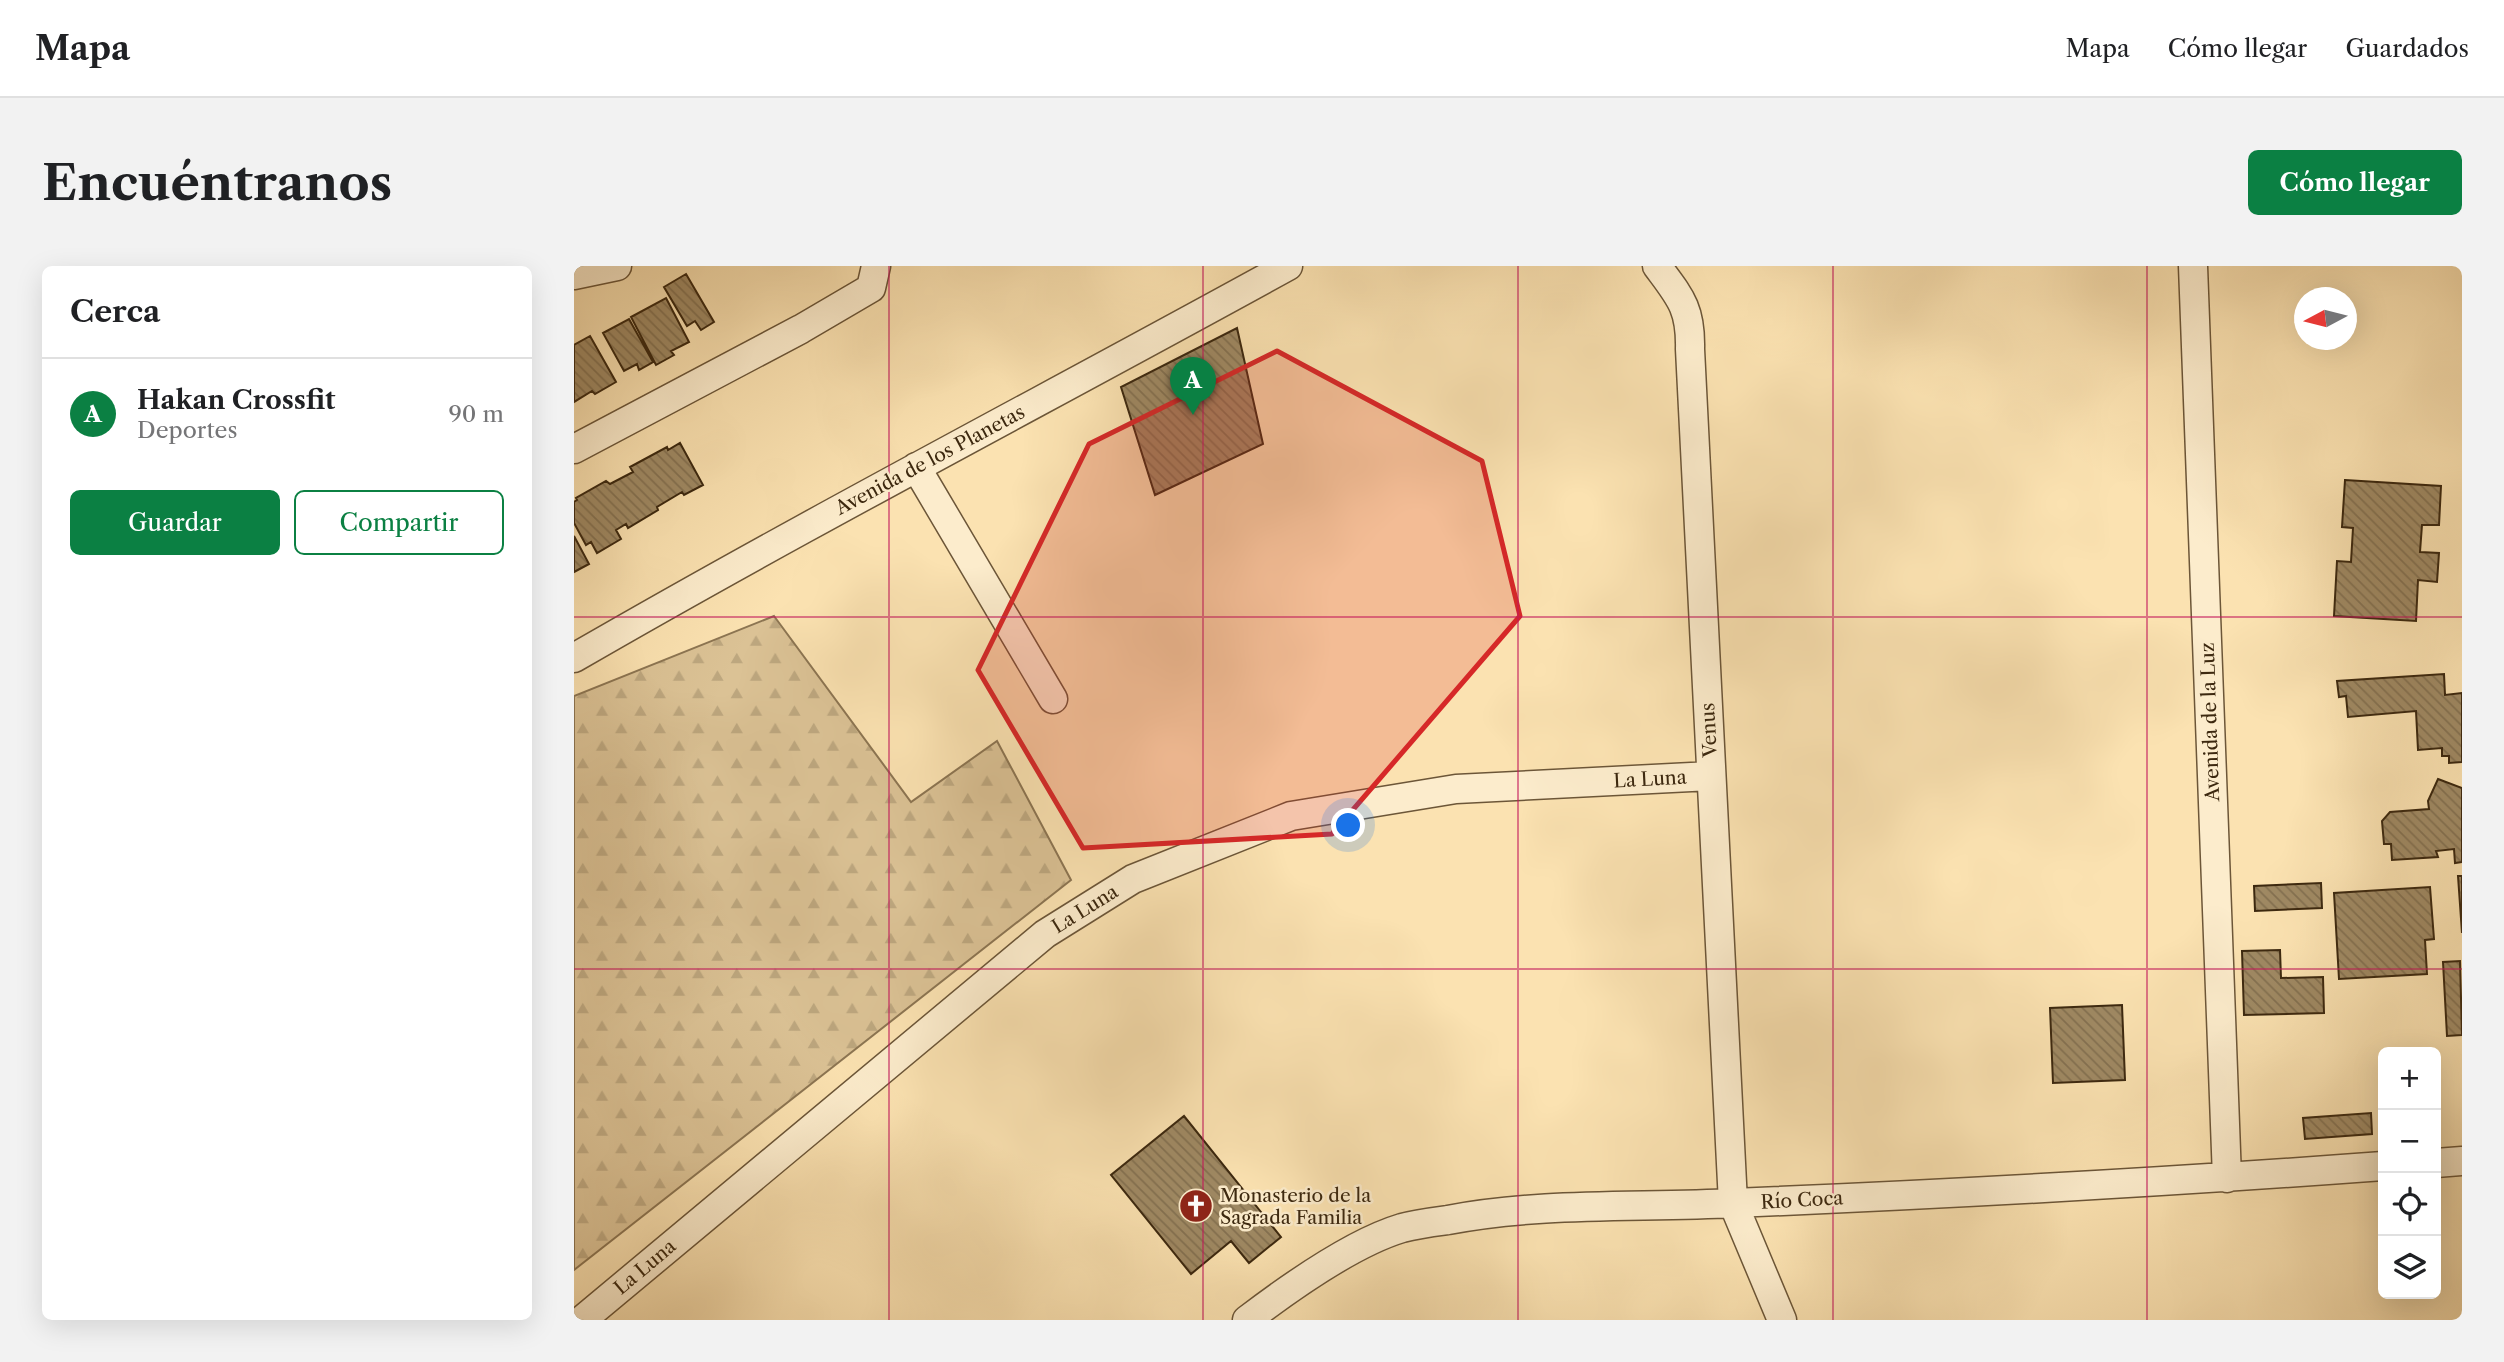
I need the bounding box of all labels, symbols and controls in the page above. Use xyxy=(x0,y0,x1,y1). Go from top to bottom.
text: Mapa xyxy=(35,28,130,69)
text: Mapa xyxy=(2065,34,2130,63)
text: Cómo llegar xyxy=(2168,34,2307,63)
text: Guardados xyxy=(2345,34,2469,63)
button: Cómo llegar xyxy=(2248,150,2462,215)
text: Encuéntranos xyxy=(42,152,392,213)
north arrow xyxy=(2294,287,2357,350)
text: Cerca xyxy=(70,293,160,330)
pin: A xyxy=(1170,357,1216,415)
text: Hakan Crossfit xyxy=(137,384,336,416)
text: A xyxy=(84,400,102,428)
text: 90 m xyxy=(448,400,504,428)
street label: Avenida de los Planetas xyxy=(831,400,1029,520)
text: Deportes xyxy=(137,416,238,444)
button: Guardar xyxy=(70,490,280,555)
button: Compartir xyxy=(294,490,504,555)
street label: Avenida de la Luz xyxy=(2196,642,2224,803)
street label: Venus xyxy=(1696,702,1722,759)
street label: La Luna xyxy=(1613,766,1687,792)
your location xyxy=(1331,808,1365,842)
street label: La Luna xyxy=(1048,880,1122,938)
map controls xyxy=(2378,1047,2441,1299)
button: + xyxy=(2378,1047,2441,1110)
button: − xyxy=(2378,1110,2441,1173)
button: locate xyxy=(2378,1173,2441,1236)
place label: Monasterio de la Sagrada Familia xyxy=(1220,1184,1371,1229)
street label: Río Coca xyxy=(1760,1186,1844,1214)
church icon: Monasterio de la Sagrada Familia xyxy=(1177,1187,1215,1225)
street label: La Luna xyxy=(610,1235,680,1299)
button: layers xyxy=(2378,1236,2441,1299)

